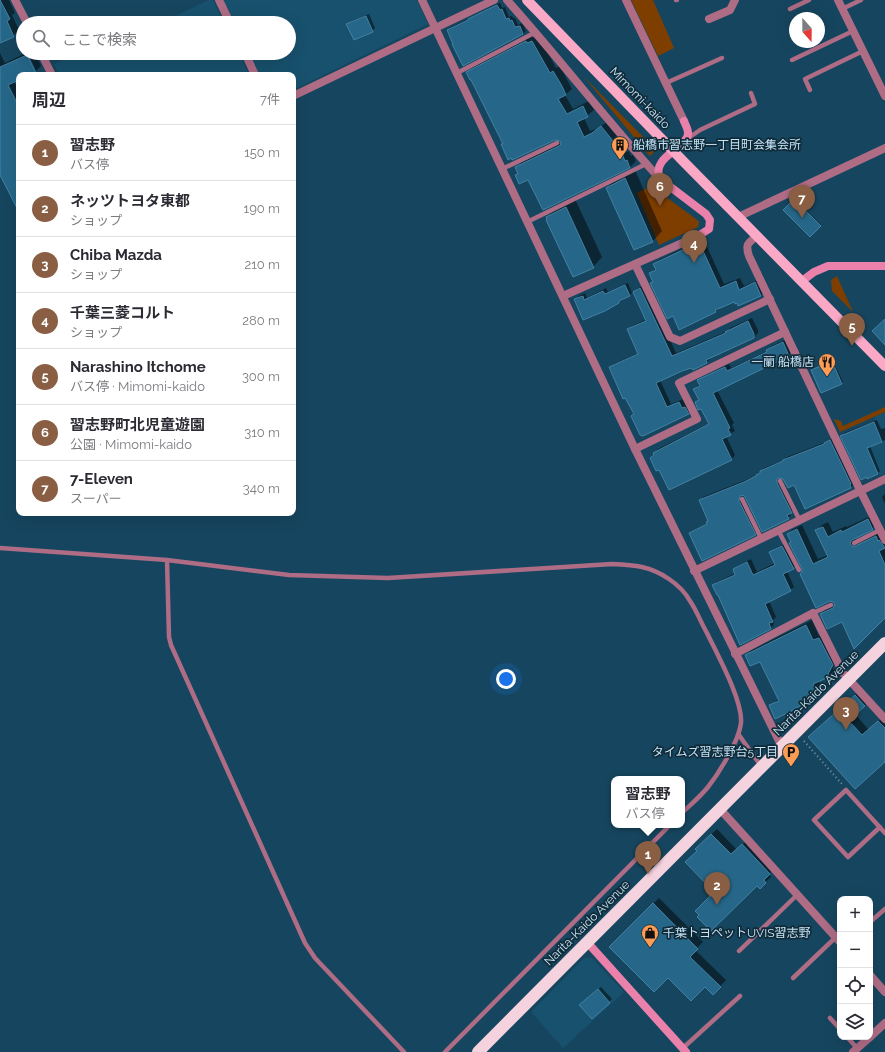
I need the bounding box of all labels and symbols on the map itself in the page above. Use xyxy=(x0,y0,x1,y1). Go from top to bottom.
north arrow xyxy=(789,12,825,48)
street label: Mimomi-kaido xyxy=(607,64,673,132)
building icon: 船橋市習志野一丁目町会集会所 xyxy=(610,135,630,160)
place label: 船橋市習志野一丁目町会集会所 xyxy=(633,138,801,152)
pin: 6 xyxy=(647,173,673,206)
pin: 7 xyxy=(789,185,815,218)
pin: 4 xyxy=(681,230,707,263)
pin: 5 xyxy=(839,313,865,346)
restaurant icon: 一蘭 船橋店 xyxy=(817,352,837,377)
place label: 一蘭 船橋店 xyxy=(751,355,814,369)
street label: Narita-Kaido Avenue xyxy=(771,648,861,738)
your location xyxy=(496,669,516,689)
pin: 3 xyxy=(833,697,859,730)
parking icon: タイムズ習志野台5丁目 xyxy=(781,742,801,767)
place label: タイムズ習志野台5丁目 xyxy=(652,745,778,759)
pin: 1 xyxy=(635,841,661,874)
pin: 2 xyxy=(704,872,730,905)
street label: Narita-Kaido Avenue xyxy=(542,878,632,968)
shop icon: 千葉トヨペットUVIS習志野 xyxy=(640,923,660,948)
place label: 千葉トヨペットUVIS習志野 xyxy=(663,926,810,940)

